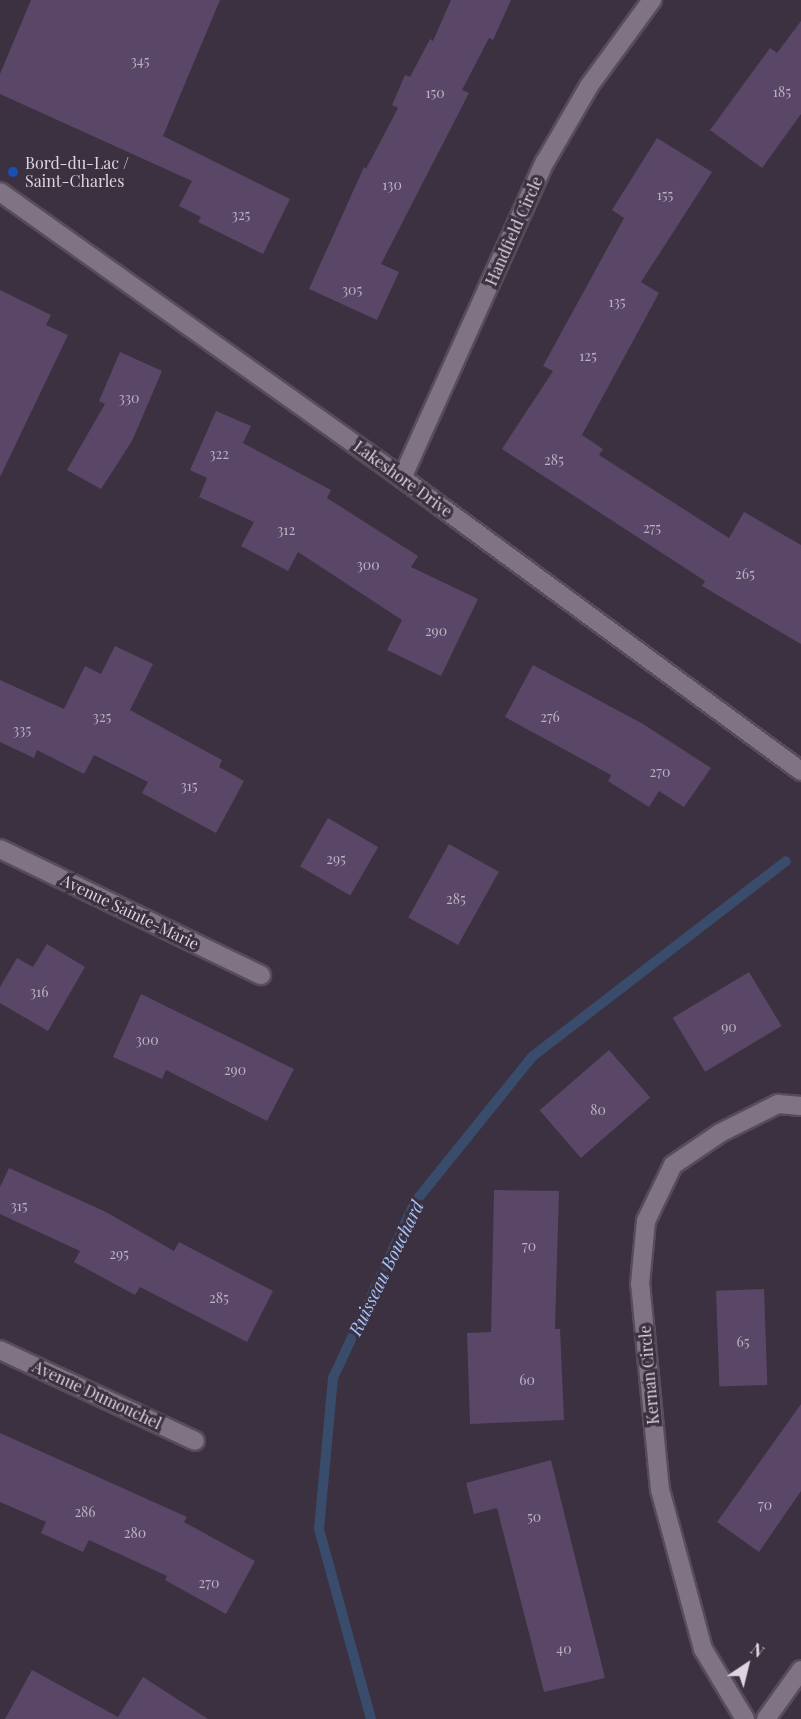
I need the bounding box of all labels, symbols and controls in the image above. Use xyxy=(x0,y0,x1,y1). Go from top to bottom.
house number: 345 xyxy=(130,53,150,69)
house number: 185 xyxy=(773,84,791,100)
house number: 150 xyxy=(425,85,445,101)
place label: Bord-du-Lac / Saint-Charles xyxy=(25,153,129,191)
marker: Bord-du-Lac / Saint-Charles xyxy=(6,165,20,179)
street label: Handfield Circle xyxy=(481,173,547,289)
house number: 130 xyxy=(382,177,402,193)
house number: 155 xyxy=(657,187,673,203)
house number: 325 xyxy=(232,207,250,223)
house number: 305 xyxy=(342,282,362,298)
house number: 135 xyxy=(608,294,626,310)
house number: 125 xyxy=(579,348,597,364)
house number: 330 xyxy=(118,390,140,406)
street label: Lakeshore Drive xyxy=(350,437,456,521)
house number: 322 xyxy=(209,446,229,462)
house number: 285 xyxy=(544,452,564,468)
house number: 275 xyxy=(643,520,661,536)
house number: 312 xyxy=(277,522,295,538)
house number: 300 xyxy=(356,557,380,573)
house number: 265 xyxy=(735,566,755,582)
house number: 290 xyxy=(425,623,447,639)
house number: 325 xyxy=(93,709,111,725)
house number: 276 xyxy=(540,709,560,725)
house number: 335 xyxy=(13,722,31,738)
house number: 270 xyxy=(650,764,670,780)
house number: 315 xyxy=(180,778,198,794)
house number: 295 xyxy=(326,851,346,867)
street label: Avenue Sainte-Marie xyxy=(58,870,202,954)
house number: 285 xyxy=(446,891,466,907)
house number: 316 xyxy=(30,984,48,1000)
house number: 90 xyxy=(721,1019,737,1035)
house number: 300 xyxy=(135,1032,159,1048)
house number: 290 xyxy=(224,1062,246,1078)
house number: 80 xyxy=(590,1102,606,1118)
water label: Ruisseau Bouchard xyxy=(344,1197,428,1339)
house number: 315 xyxy=(10,1198,28,1214)
house number: 70 xyxy=(522,1238,536,1254)
house number: 295 xyxy=(109,1246,129,1262)
house number: 285 xyxy=(209,1290,229,1306)
street label: Kernan Circle xyxy=(635,1325,663,1425)
house number: 65 xyxy=(736,1334,750,1350)
street label: Avenue Dumouchel xyxy=(30,1357,164,1433)
house number: 60 xyxy=(519,1372,535,1388)
house number: 70 xyxy=(758,1497,772,1513)
house number: 286 xyxy=(74,1504,96,1520)
house number: 50 xyxy=(527,1509,541,1525)
house number: 280 xyxy=(124,1525,146,1541)
house number: 270 xyxy=(199,1575,219,1591)
north arrow xyxy=(717,1635,777,1695)
text: N xyxy=(747,1638,768,1662)
house number: 40 xyxy=(556,1641,572,1657)

